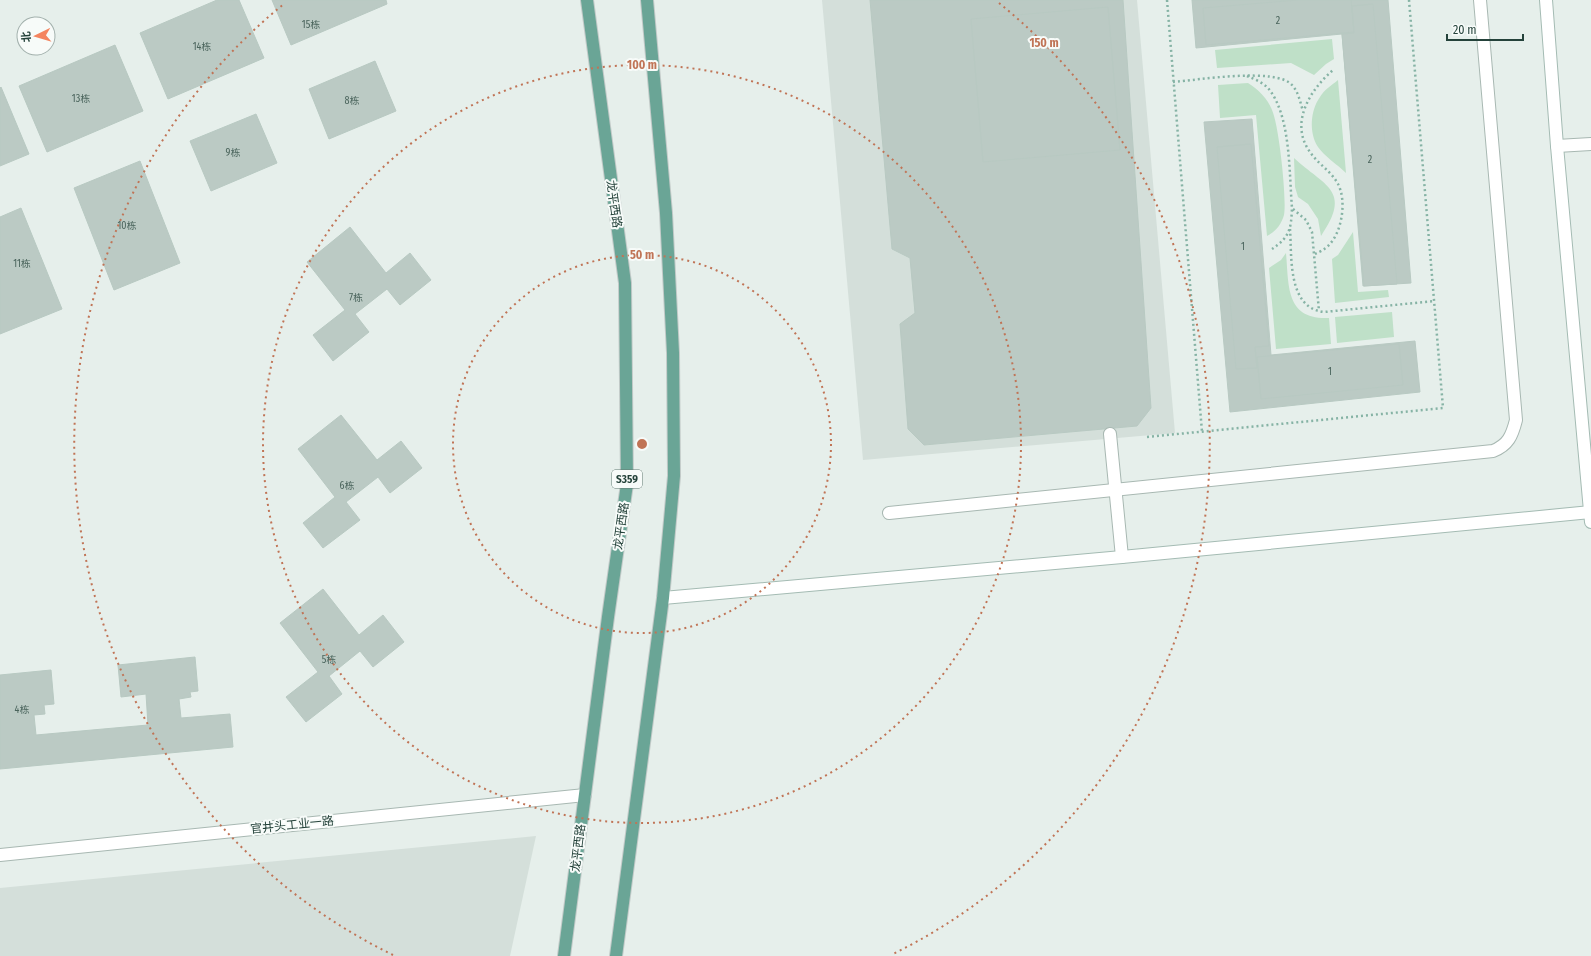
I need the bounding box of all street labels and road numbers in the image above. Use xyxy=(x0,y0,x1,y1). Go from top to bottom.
street label: 龙平西路 xyxy=(604,179,624,229)
road number: S359 xyxy=(612,470,642,488)
street label: 龙平西路 xyxy=(611,501,631,551)
street label: 官井头工业一路 xyxy=(249,814,335,836)
street label: 龙平西路 xyxy=(568,823,588,873)

